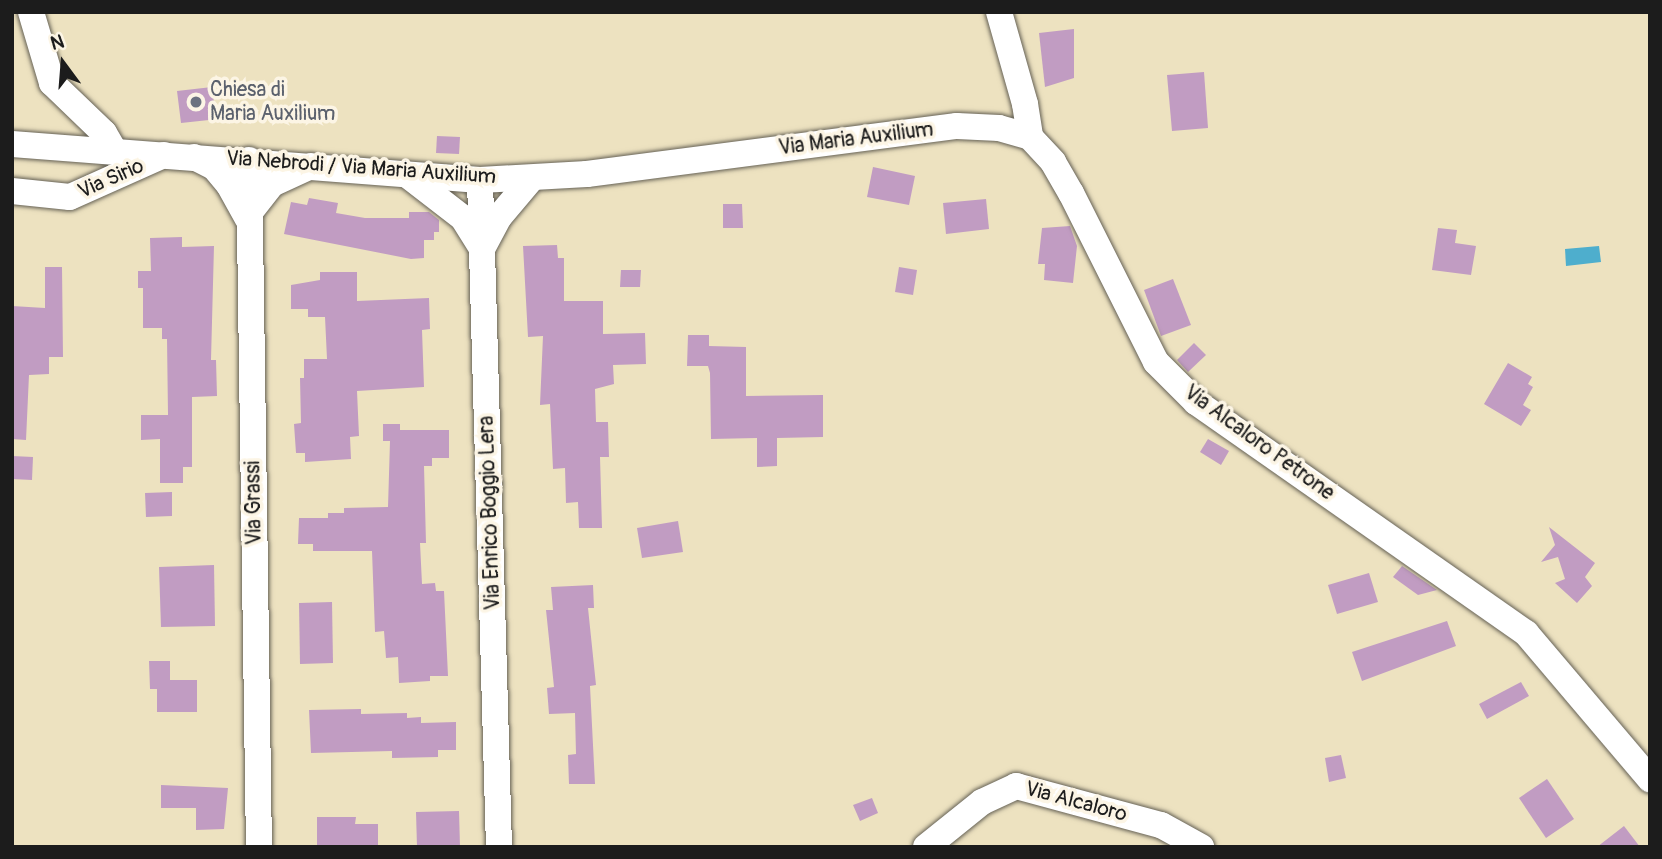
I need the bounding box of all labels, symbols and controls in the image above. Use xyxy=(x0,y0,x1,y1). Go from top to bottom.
north arrow xyxy=(28,28,98,98)
text: N xyxy=(48,30,67,56)
place label: Chiesa di Maria Auxilium xyxy=(210,77,335,127)
marker: Chiesa di Maria Auxilium xyxy=(188,94,204,110)
street label: Via Maria Auxilium xyxy=(777,117,935,161)
street label: Via Nebrodi / Via Maria Auxilium xyxy=(225,146,497,190)
street label: Via Sirio xyxy=(74,153,148,205)
street label: Via Alcaloro Petrone xyxy=(1179,380,1339,506)
street label: Via Enrico Boggio Lera xyxy=(474,415,506,611)
street label: Via Grassi xyxy=(241,461,267,545)
street label: Via Alcaloro xyxy=(1022,776,1130,828)

